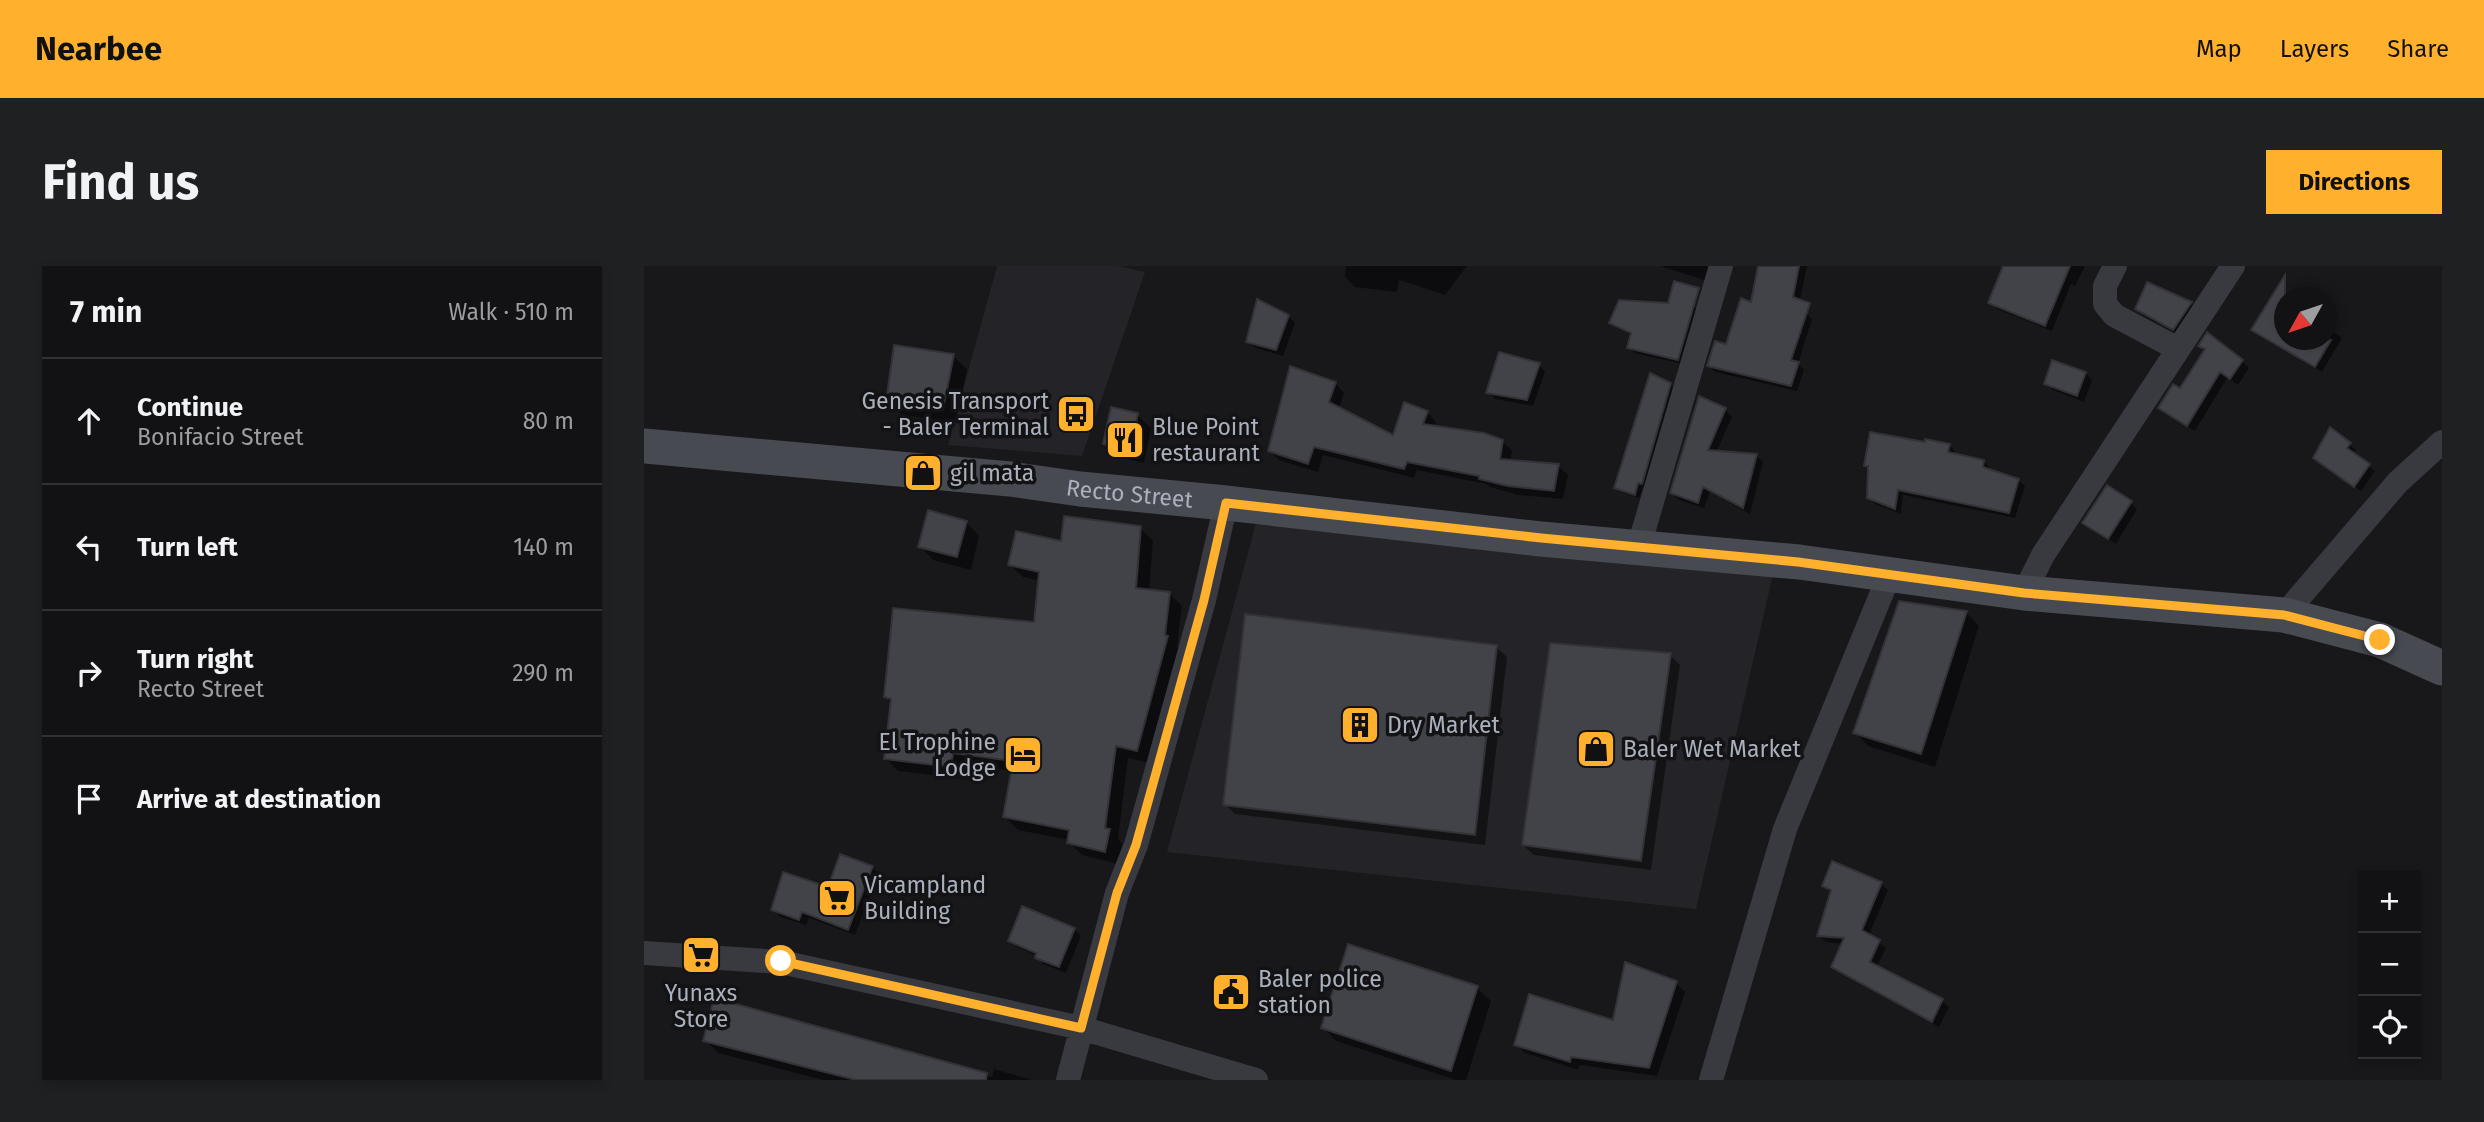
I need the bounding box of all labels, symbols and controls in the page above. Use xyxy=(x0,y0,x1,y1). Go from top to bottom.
text: Nearbee xyxy=(35,29,162,69)
text: Map xyxy=(2196,35,2242,63)
text: Layers xyxy=(2280,35,2349,63)
text: Share xyxy=(2387,35,2449,63)
button: Directions xyxy=(2266,150,2442,214)
text: Find us xyxy=(42,153,199,212)
north arrow xyxy=(2274,287,2337,350)
text: 7 min xyxy=(70,294,142,330)
text: Walk · 510 m xyxy=(448,298,574,326)
place label: Genesis Transport - Baler Terminal xyxy=(862,387,1050,441)
text: Continue xyxy=(137,392,243,423)
bus stop icon: Genesis Transport - Baler Terminal xyxy=(1055,393,1097,435)
icon: ahead xyxy=(70,402,108,440)
text: 80 m xyxy=(523,407,574,435)
place label: Blue Point restaurant xyxy=(1152,413,1261,467)
restaurant icon: Blue Point restaurant xyxy=(1104,419,1146,461)
text: Bonifacio Street xyxy=(137,423,304,451)
shop icon: gil mata xyxy=(902,452,944,494)
place label: gil mata xyxy=(950,459,1034,487)
street label: Recto Street xyxy=(1064,473,1195,514)
icon: left xyxy=(70,528,108,566)
text: Turn left xyxy=(137,532,238,563)
text: 140 m xyxy=(513,533,574,561)
route end xyxy=(2364,624,2395,655)
text: Turn right xyxy=(137,644,254,675)
icon: right xyxy=(70,654,108,692)
text: 290 m xyxy=(512,659,574,687)
text: Recto Street xyxy=(137,675,264,703)
building icon: Dry Market xyxy=(1339,704,1381,746)
place label: Dry Market xyxy=(1387,711,1500,739)
place label: El Trophine Lodge xyxy=(879,728,996,782)
shop icon: Baler Wet Market xyxy=(1575,728,1617,770)
hotel icon: El Trophine Lodge xyxy=(1002,734,1044,776)
place label: Baler Wet Market xyxy=(1623,735,1801,763)
icon: arrive xyxy=(70,780,108,818)
text: Arrive at destination xyxy=(137,784,381,815)
map controls xyxy=(2358,870,2421,1059)
button: + xyxy=(2358,870,2421,933)
place label: Vicampland Building xyxy=(864,871,986,925)
supermarket icon: Vicampland Building xyxy=(816,877,858,919)
button: − xyxy=(2358,933,2421,996)
supermarket icon: Yunaxs Store xyxy=(680,934,722,976)
route start xyxy=(765,945,796,976)
place label: Baler police station xyxy=(1258,965,1382,1019)
public building icon: Baler police station xyxy=(1210,971,1252,1013)
place label: Yunaxs Store xyxy=(665,979,737,1033)
button: locate xyxy=(2358,996,2421,1059)

